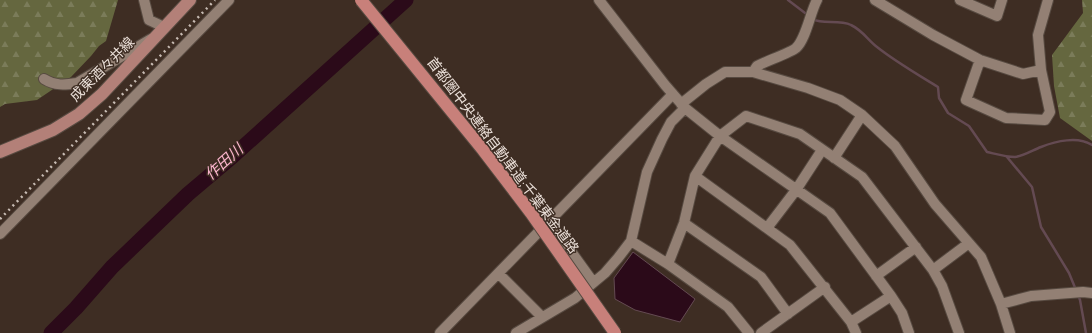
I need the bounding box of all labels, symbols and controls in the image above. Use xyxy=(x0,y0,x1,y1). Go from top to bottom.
street label: 成東酒々井線 xyxy=(67,34,137,104)
street label: 首都圏中央連絡自動車道;千葉東金道路 xyxy=(424,54,581,256)
water label: 作田川 xyxy=(202,140,248,183)

